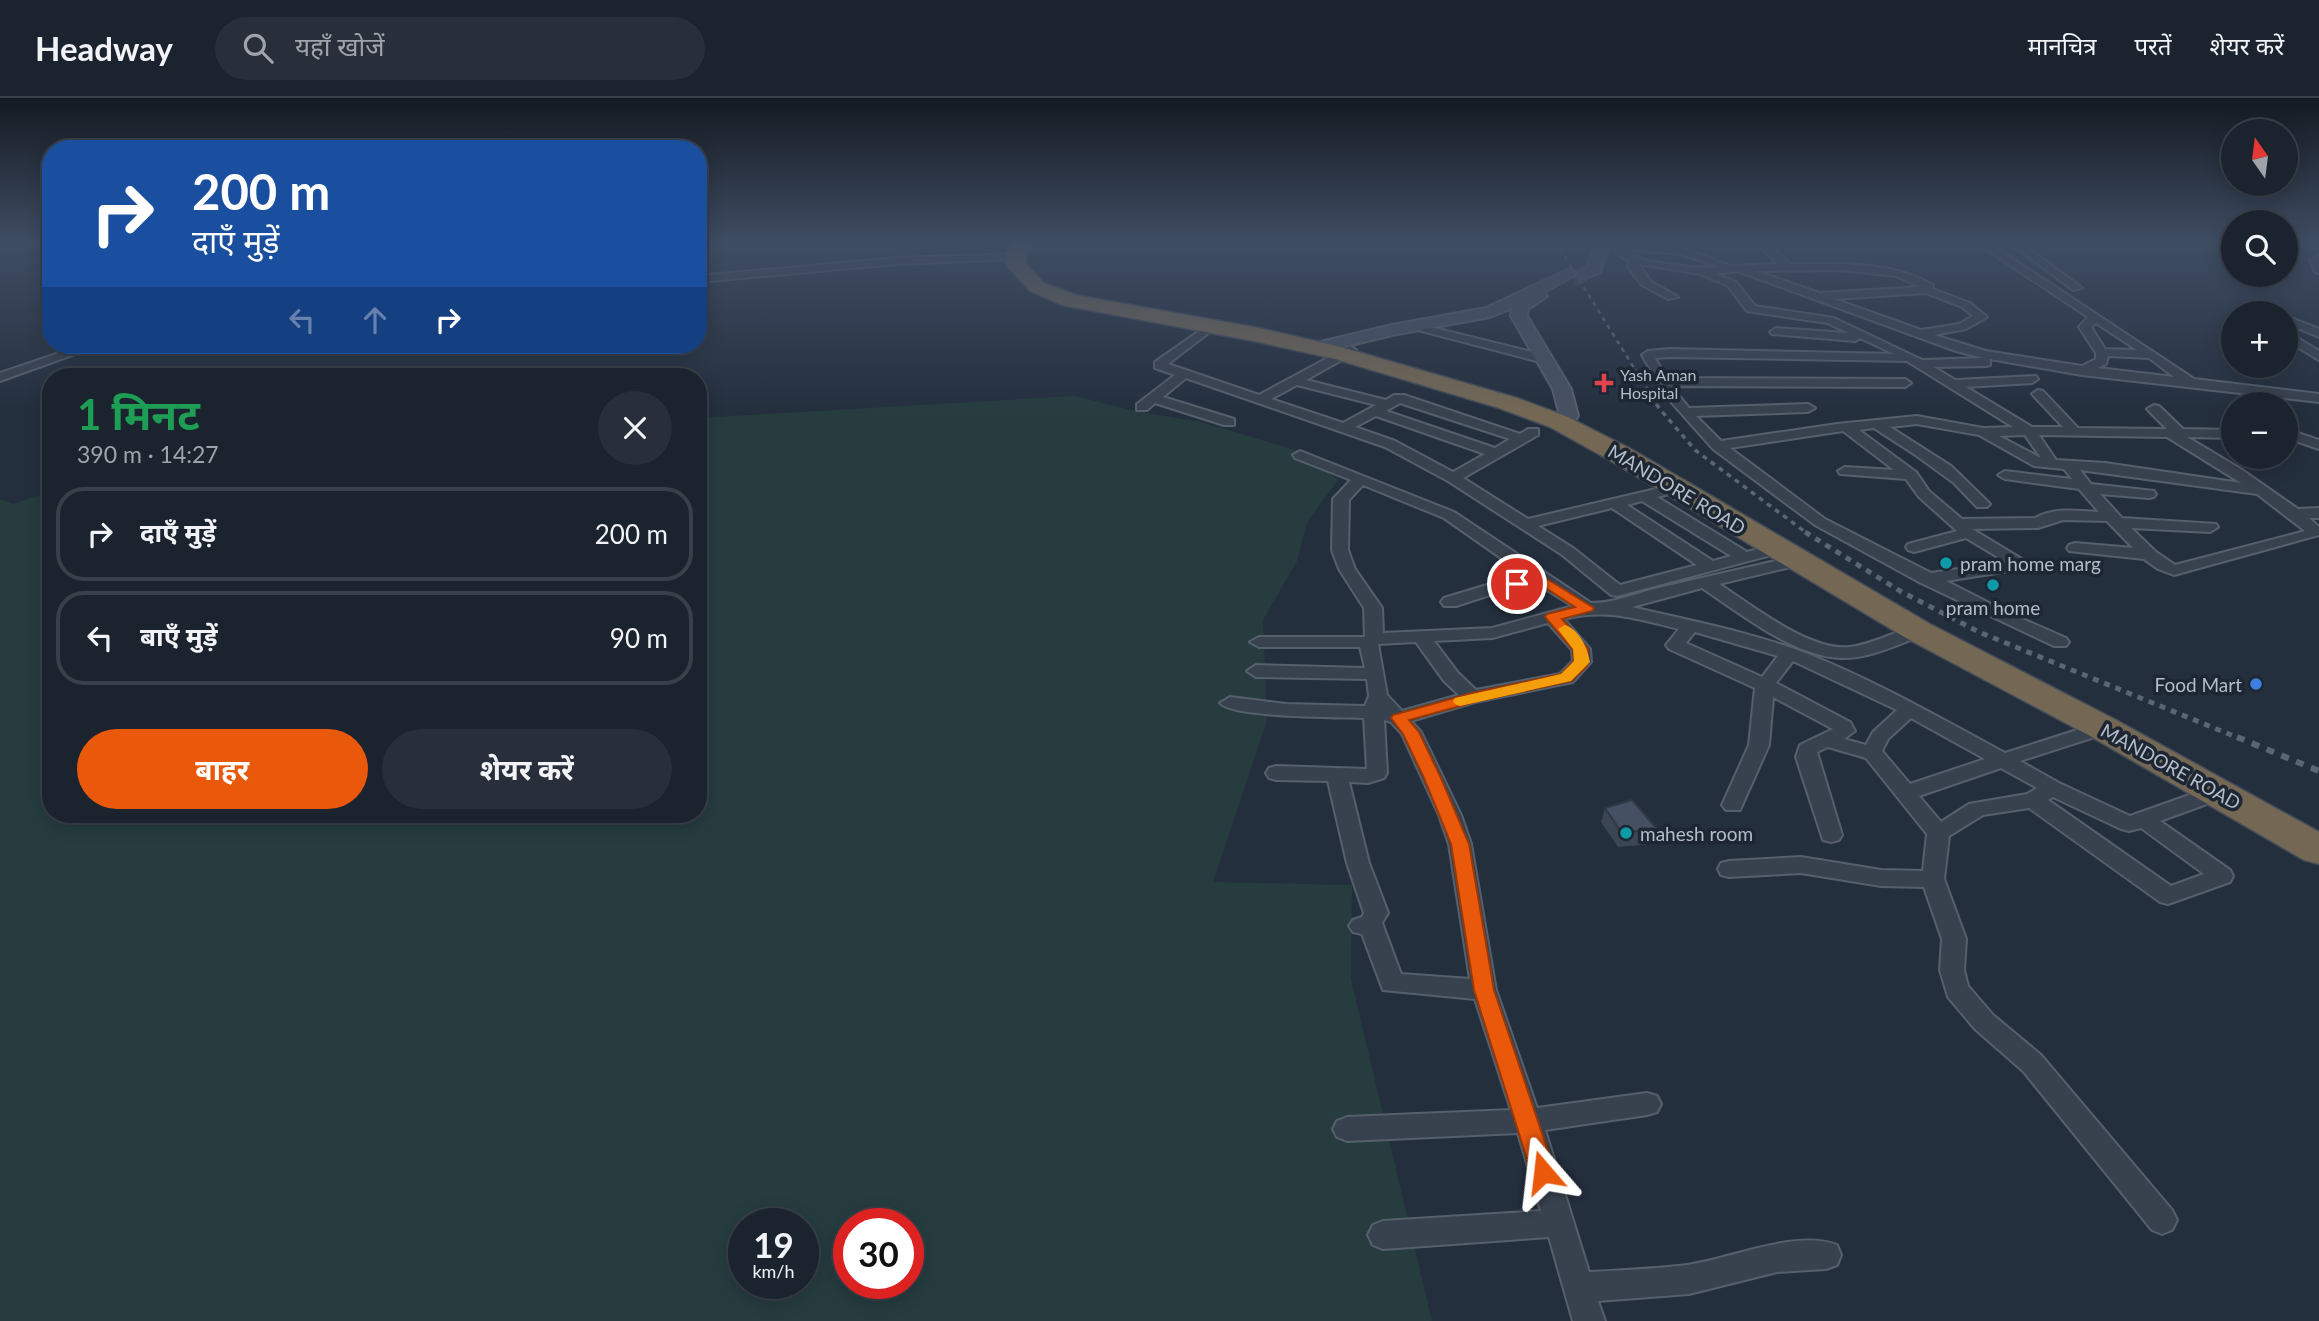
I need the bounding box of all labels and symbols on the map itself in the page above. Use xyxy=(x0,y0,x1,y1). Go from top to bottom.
north arrow xyxy=(2221,119,2298,196)
place label: Yash Aman Hospital xyxy=(1620,365,1696,402)
marker: Yash Aman Hospital xyxy=(1594,373,1614,393)
street label: MANDORE ROAD xyxy=(1604,439,1750,539)
place label: pram home marg xyxy=(1960,552,2101,575)
pin xyxy=(1487,554,1547,614)
marker: pram home marg xyxy=(1938,555,1954,571)
marker: pram home xyxy=(1985,577,2001,593)
place label: pram home xyxy=(1946,596,2040,619)
place label: Food Mart xyxy=(2155,673,2242,696)
marker: Food Mart xyxy=(2248,676,2264,692)
street label: MANDORE ROAD xyxy=(2097,718,2245,814)
place label: mahesh room xyxy=(1640,822,1753,845)
marker: mahesh room xyxy=(1618,825,1634,841)
position arrow xyxy=(1506,1135,1580,1209)
speed limit sign: 30 xyxy=(833,1208,924,1299)

